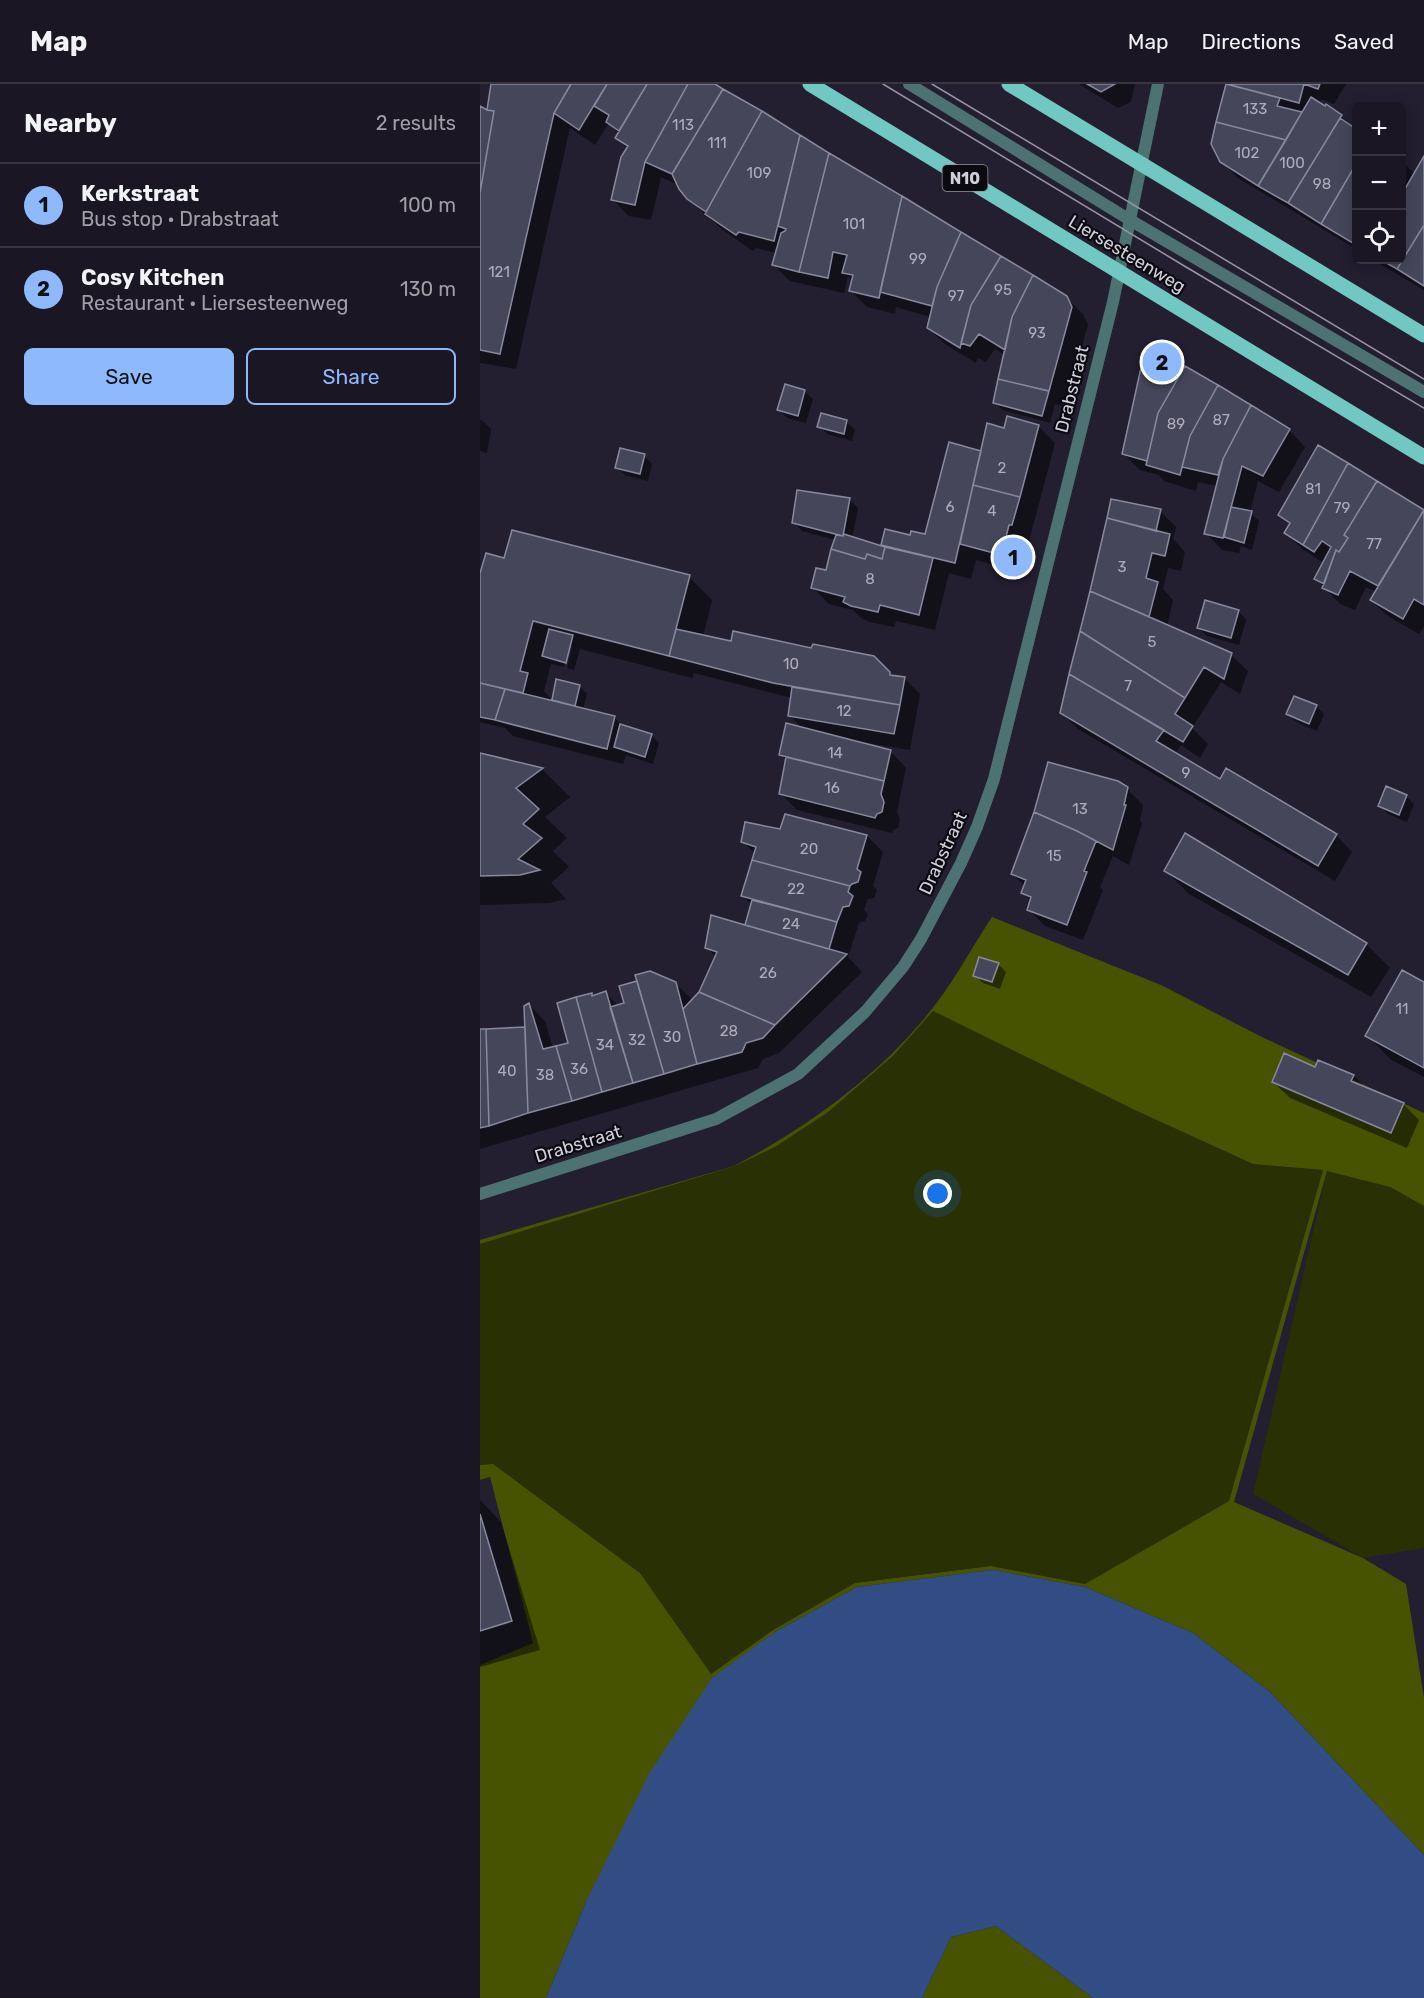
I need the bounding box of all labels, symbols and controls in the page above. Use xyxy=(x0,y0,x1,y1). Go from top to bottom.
text: Map xyxy=(30,25,87,58)
text: Map xyxy=(1128,29,1169,54)
text: Directions xyxy=(1202,29,1301,54)
text: Saved xyxy=(1334,29,1394,54)
house number: 133 xyxy=(1243,100,1267,118)
map controls xyxy=(1352,102,1406,264)
button: + xyxy=(1352,102,1406,156)
text: Nearby xyxy=(24,108,117,139)
text: 2 results xyxy=(376,111,456,135)
house number: 113 xyxy=(672,116,694,134)
house number: 111 xyxy=(707,134,727,152)
house number: 102 xyxy=(1235,144,1260,162)
house number: 100 xyxy=(1279,154,1305,172)
button: − xyxy=(1352,156,1406,210)
house number: 109 xyxy=(747,164,772,182)
road number: N10 xyxy=(942,165,988,191)
house number: 98 xyxy=(1313,175,1331,193)
text: Kerkstraat xyxy=(81,180,199,207)
text: 1 xyxy=(39,193,48,217)
text: 100 m xyxy=(399,193,456,217)
text: Bus stop · Drabstraat xyxy=(81,207,279,231)
street label: Liersesteenweg xyxy=(1064,210,1190,298)
button: locate xyxy=(1352,210,1406,264)
house number: 101 xyxy=(843,215,865,233)
house number: 99 xyxy=(909,250,927,268)
house number: 121 xyxy=(488,263,510,281)
text: Cosy Kitchen xyxy=(81,264,225,291)
text: 2 xyxy=(37,277,50,301)
text: 130 m xyxy=(400,277,456,301)
house number: 95 xyxy=(994,281,1012,299)
house number: 97 xyxy=(948,287,965,305)
text: Restaurant · Liersesteenweg xyxy=(81,291,349,315)
house number: 93 xyxy=(1028,324,1046,342)
pin: 2 xyxy=(1142,340,1182,384)
street label: Drabstraat xyxy=(1051,343,1093,435)
button: Save xyxy=(24,348,234,405)
button: Share xyxy=(246,348,456,405)
house number: 87 xyxy=(1212,411,1230,429)
house number: 89 xyxy=(1167,415,1185,433)
house number: 2 xyxy=(998,459,1007,477)
house number: 81 xyxy=(1305,480,1321,498)
house number: 6 xyxy=(945,498,955,516)
house number: 79 xyxy=(1334,499,1350,517)
house number: 4 xyxy=(987,502,997,520)
pin: 1 xyxy=(994,534,1032,580)
house number: 77 xyxy=(1366,535,1382,553)
house number: 3 xyxy=(1117,558,1127,576)
house number: 8 xyxy=(865,570,875,588)
house number: 5 xyxy=(1148,633,1157,651)
house number: 10 xyxy=(783,655,799,673)
house number: 7 xyxy=(1124,677,1132,695)
house number: 12 xyxy=(836,702,852,720)
house number: 14 xyxy=(827,744,843,762)
house number: 9 xyxy=(1182,764,1191,782)
house number: 16 xyxy=(824,779,840,797)
house number: 13 xyxy=(1072,800,1088,818)
street label: Drabstraat xyxy=(914,808,972,898)
house number: 20 xyxy=(800,840,818,858)
house number: 15 xyxy=(1046,847,1062,865)
house number: 22 xyxy=(787,880,805,898)
house number: 24 xyxy=(782,915,800,933)
house number: 26 xyxy=(759,964,777,982)
house number: 11 xyxy=(1396,1000,1408,1018)
house number: 28 xyxy=(720,1022,738,1040)
house number: 30 xyxy=(663,1028,681,1046)
house number: 32 xyxy=(628,1031,646,1049)
house number: 34 xyxy=(596,1036,614,1054)
house number: 36 xyxy=(570,1060,588,1078)
house number: 40 xyxy=(498,1062,516,1080)
house number: 38 xyxy=(536,1066,554,1084)
street label: Drabstraat xyxy=(532,1120,624,1168)
your location xyxy=(923,1179,952,1208)

